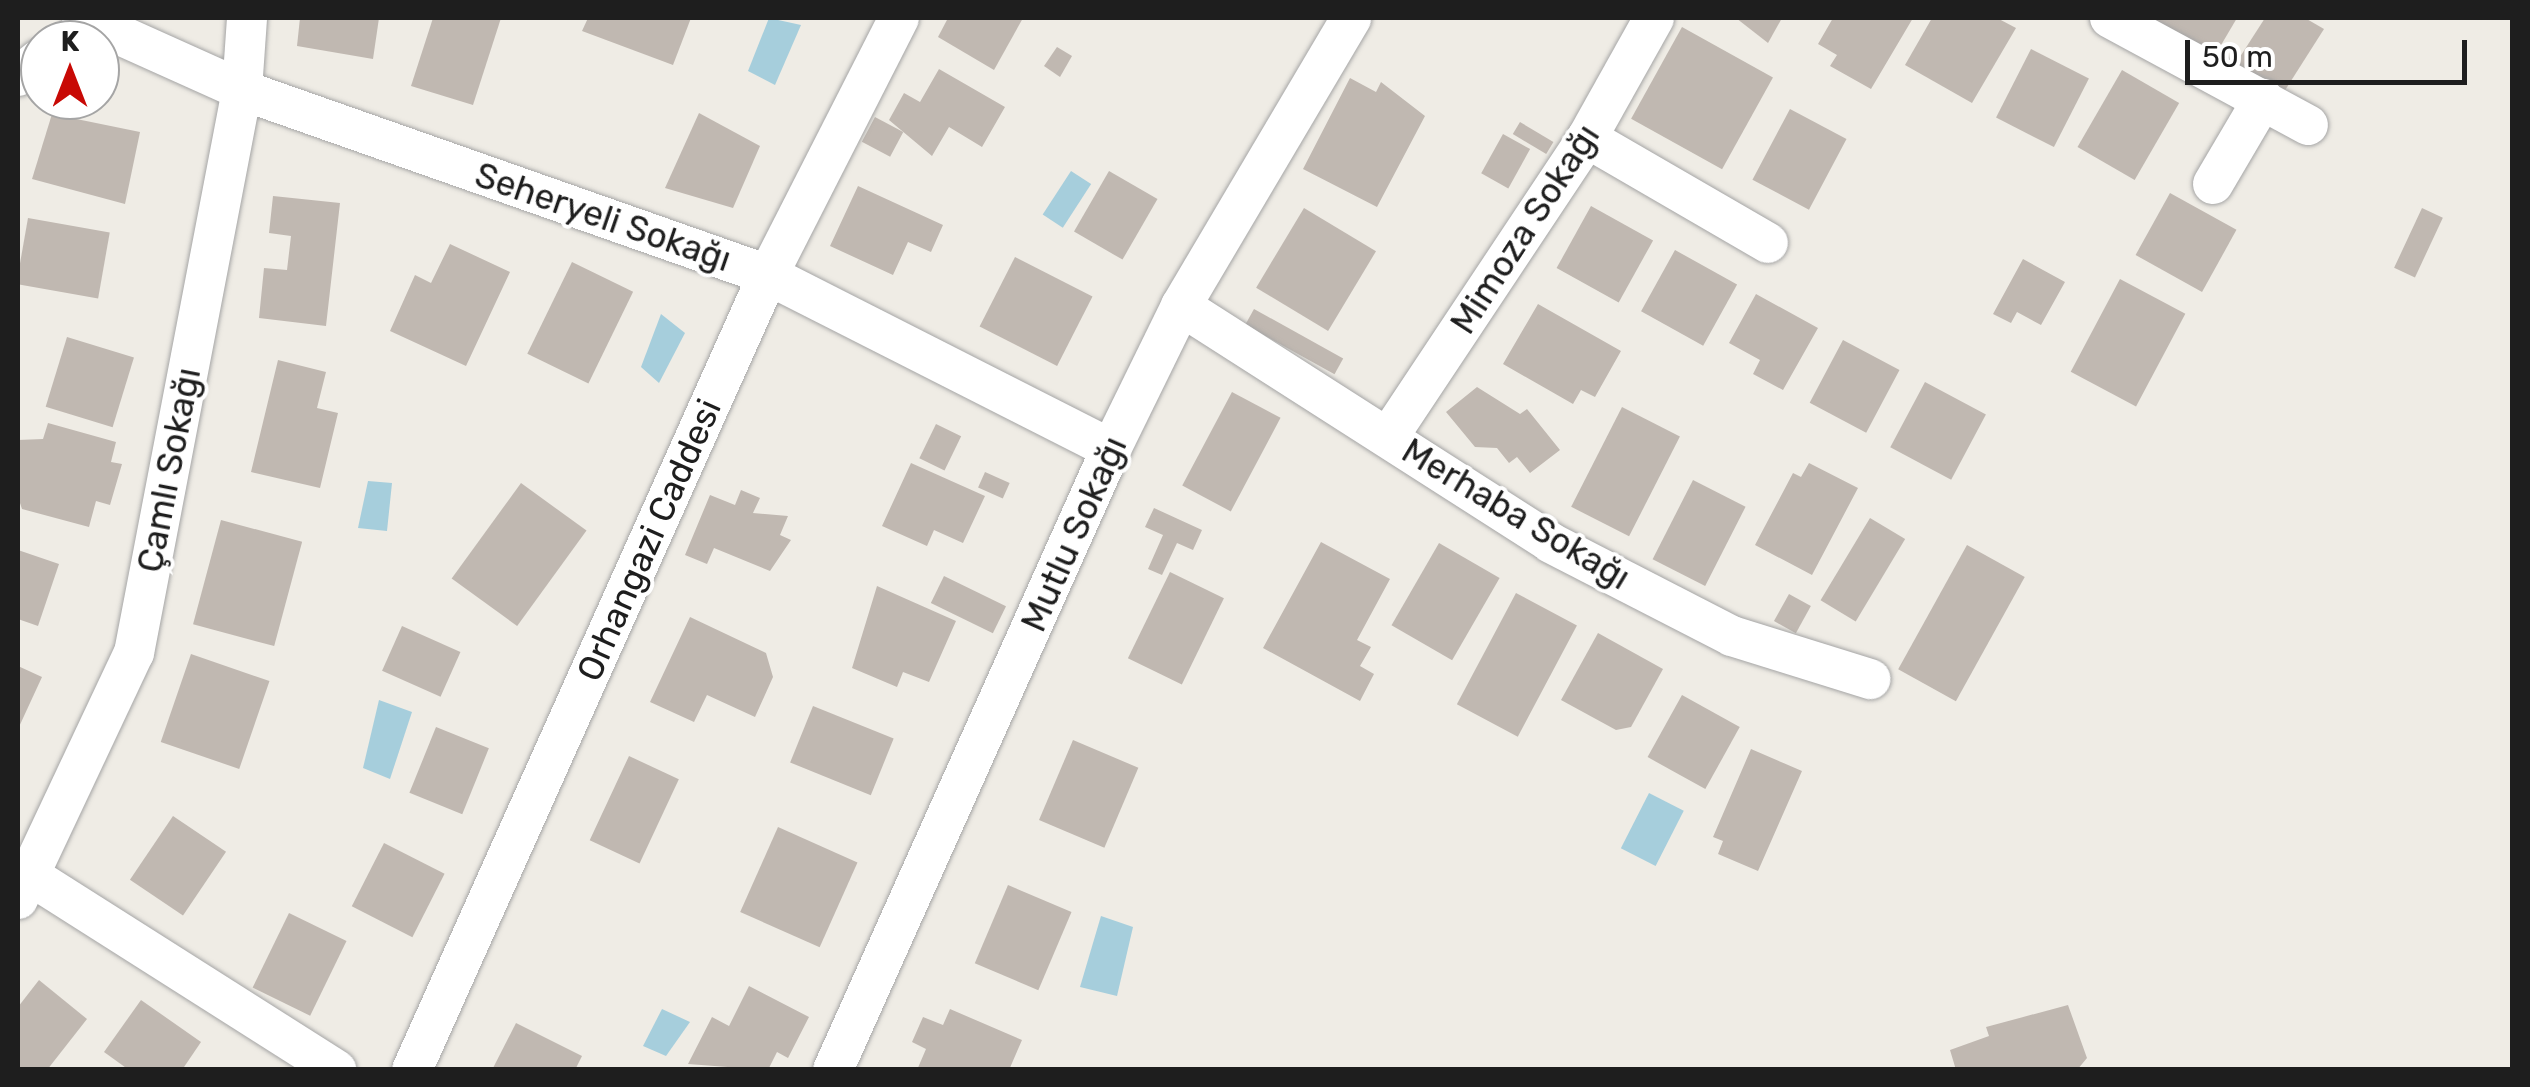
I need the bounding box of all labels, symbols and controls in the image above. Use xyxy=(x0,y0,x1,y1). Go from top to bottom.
north arrow xyxy=(20,20,120,120)
scale bar xyxy=(2190,20,2472,82)
text: K xyxy=(61,25,79,58)
text: 50 m xyxy=(2202,39,2273,75)
street label: Mimoza Sokağı xyxy=(1442,116,1608,342)
street label: Seheryeli Sokağı xyxy=(470,154,736,280)
street label: Çamlı Sokağı xyxy=(129,364,209,576)
street label: Orhangazi Caddesi xyxy=(568,393,730,687)
street label: Merhaba Sokağı xyxy=(1394,429,1638,599)
street label: Mutlu Sokağı xyxy=(1012,430,1136,638)

